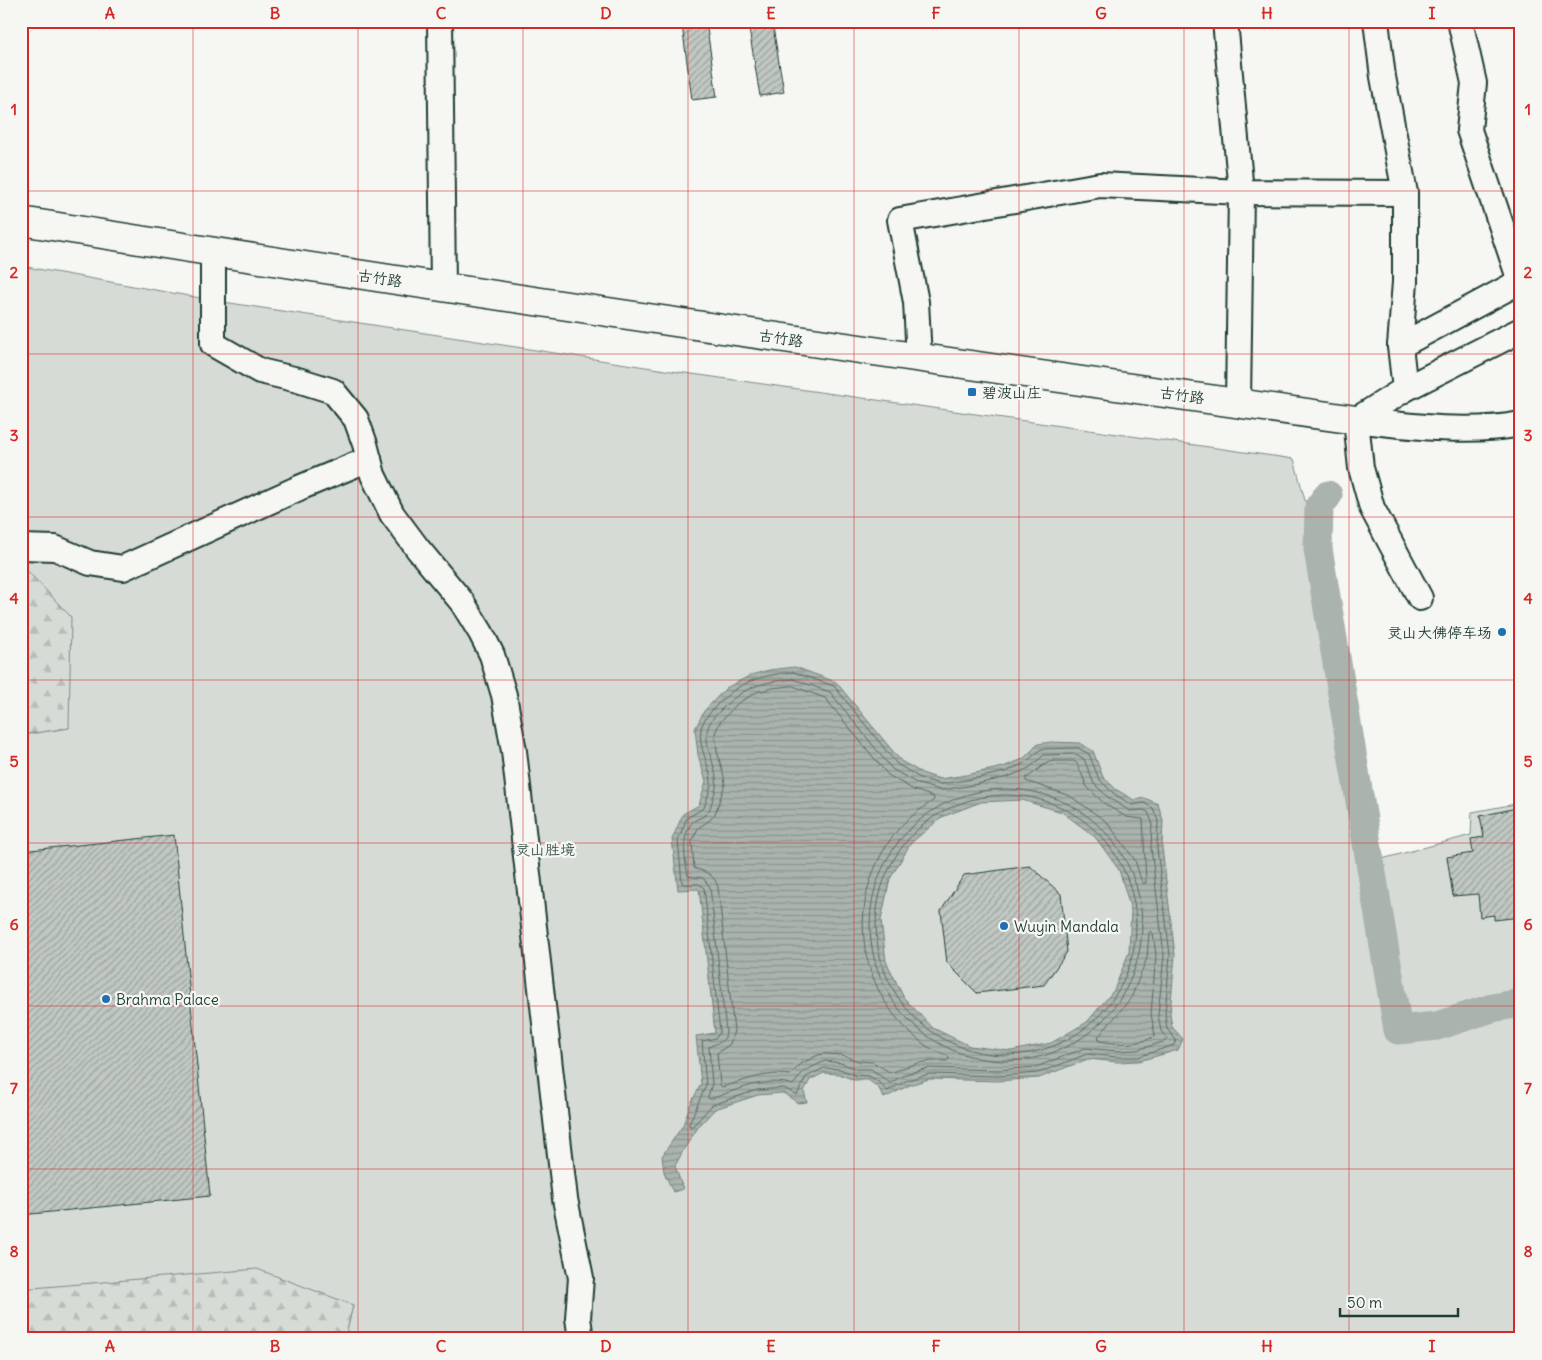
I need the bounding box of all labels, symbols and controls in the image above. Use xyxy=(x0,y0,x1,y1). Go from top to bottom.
text: A xyxy=(105,3,115,23)
text: B xyxy=(270,3,281,23)
text: C xyxy=(436,3,447,23)
text: D xyxy=(600,3,612,23)
text: E xyxy=(766,3,776,23)
text: F xyxy=(931,3,941,23)
text: G xyxy=(1095,3,1107,23)
text: H xyxy=(1261,3,1273,23)
text: I xyxy=(1429,3,1436,23)
text: 1 xyxy=(11,99,17,119)
text: 1 xyxy=(1525,99,1531,119)
text: 2 xyxy=(10,262,19,282)
text: 2 xyxy=(1524,262,1533,282)
street label: 古竹路 xyxy=(356,265,404,291)
street label: 古竹路 xyxy=(757,325,805,351)
street label: 古竹路 xyxy=(1158,382,1206,408)
place label: 碧波山庄 xyxy=(982,383,1042,402)
marker: 碧波山庄 xyxy=(966,386,978,398)
text: 3 xyxy=(9,425,19,445)
text: 3 xyxy=(1523,425,1533,445)
text: 4 xyxy=(9,588,19,608)
text: 4 xyxy=(1523,588,1533,608)
place label: 灵山大佛停车场 xyxy=(1387,623,1492,642)
marker: 灵山大佛停车场 xyxy=(1496,626,1508,638)
text: 5 xyxy=(9,751,19,771)
text: 5 xyxy=(1523,751,1533,771)
park label: 灵山胜境 xyxy=(515,840,575,859)
text: 6 xyxy=(9,914,19,934)
text: 6 xyxy=(1523,914,1533,934)
place label: Wuyin Mandala xyxy=(1014,917,1119,936)
marker: Wuyin Mandala xyxy=(998,920,1010,932)
place label: Brahma Palace xyxy=(116,990,219,1009)
marker: Brahma Palace xyxy=(100,993,112,1005)
text: 7 xyxy=(10,1078,18,1098)
text: 7 xyxy=(1524,1078,1532,1098)
text: 8 xyxy=(9,1241,19,1261)
text: 8 xyxy=(1523,1241,1533,1261)
scale bar xyxy=(1340,1285,1457,1317)
text: 50 m xyxy=(1347,1293,1382,1312)
text: A xyxy=(105,1336,115,1356)
text: B xyxy=(270,1336,281,1356)
text: C xyxy=(436,1336,447,1356)
text: D xyxy=(600,1336,612,1356)
text: E xyxy=(766,1336,776,1356)
text: F xyxy=(931,1336,941,1356)
text: G xyxy=(1095,1336,1107,1356)
text: H xyxy=(1261,1336,1273,1356)
text: I xyxy=(1429,1336,1436,1356)

